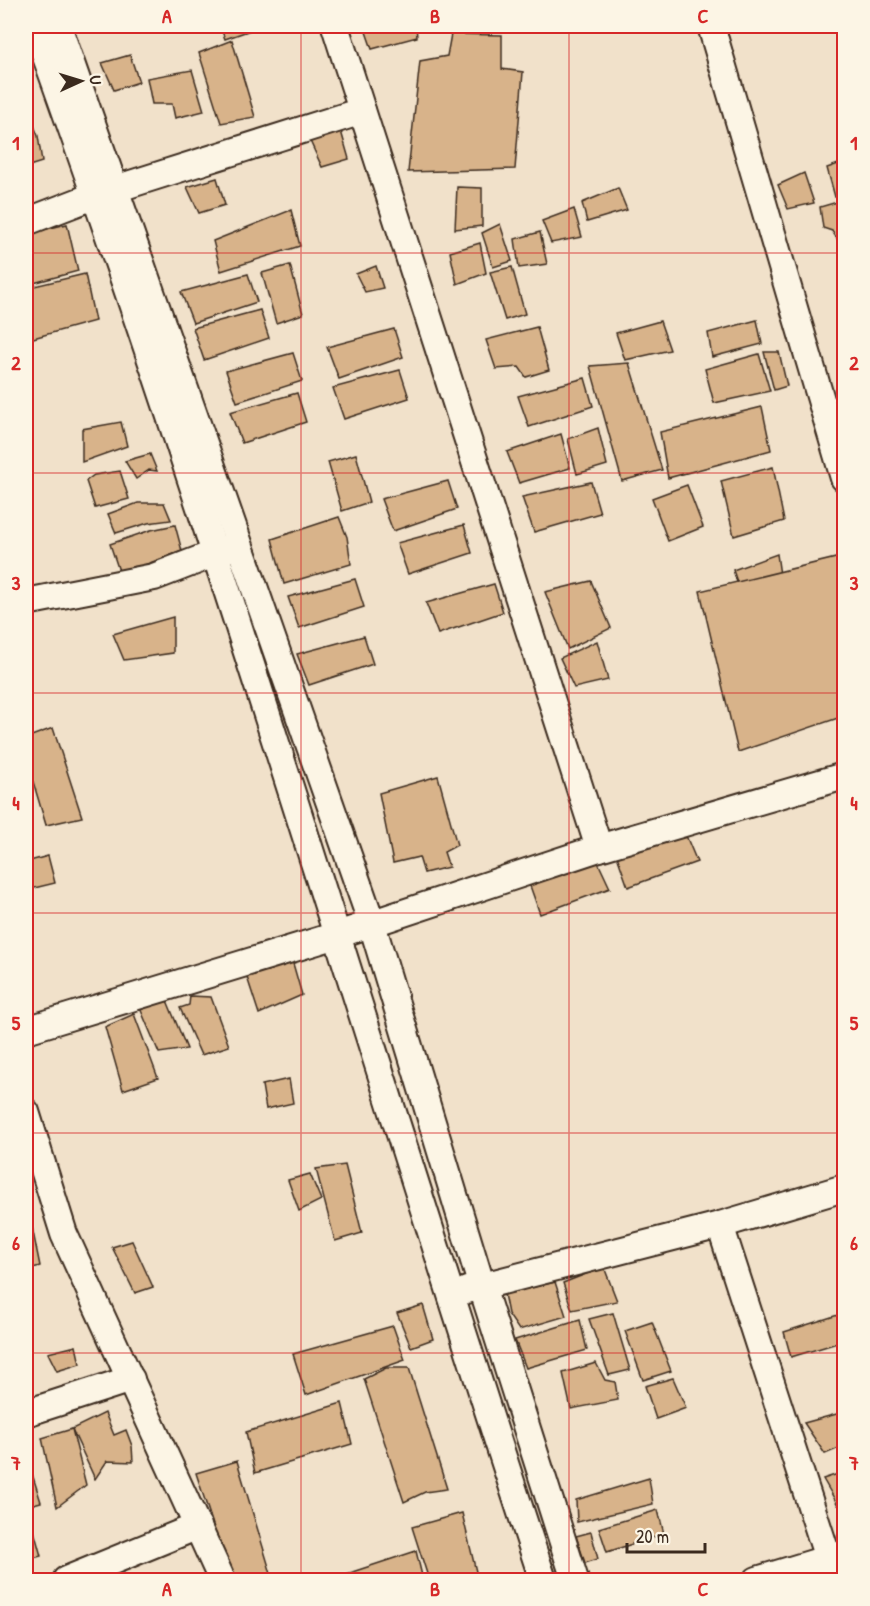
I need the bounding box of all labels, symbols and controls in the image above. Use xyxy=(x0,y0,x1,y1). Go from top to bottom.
text: A xyxy=(162,2,172,29)
text: B xyxy=(430,2,440,29)
text: C xyxy=(698,2,709,29)
north arrow xyxy=(51,51,111,111)
text: U xyxy=(85,75,107,85)
text: 1 xyxy=(12,129,20,156)
text: 1 xyxy=(850,129,858,156)
text: 2 xyxy=(11,349,21,376)
text: 2 xyxy=(849,349,859,376)
text: 3 xyxy=(12,569,21,596)
text: 3 xyxy=(850,569,859,596)
text: 4 xyxy=(12,789,20,816)
text: 4 xyxy=(850,789,858,816)
text: 5 xyxy=(12,1009,21,1036)
text: 5 xyxy=(850,1009,859,1036)
text: 6 xyxy=(12,1229,20,1256)
text: 6 xyxy=(850,1229,858,1256)
text: 7 xyxy=(10,1449,21,1476)
text: 7 xyxy=(848,1449,859,1476)
scale bar xyxy=(627,1516,705,1554)
text: 20 m xyxy=(636,1524,669,1549)
text: A xyxy=(162,1575,172,1602)
text: B xyxy=(430,1575,440,1602)
text: C xyxy=(698,1575,709,1602)

